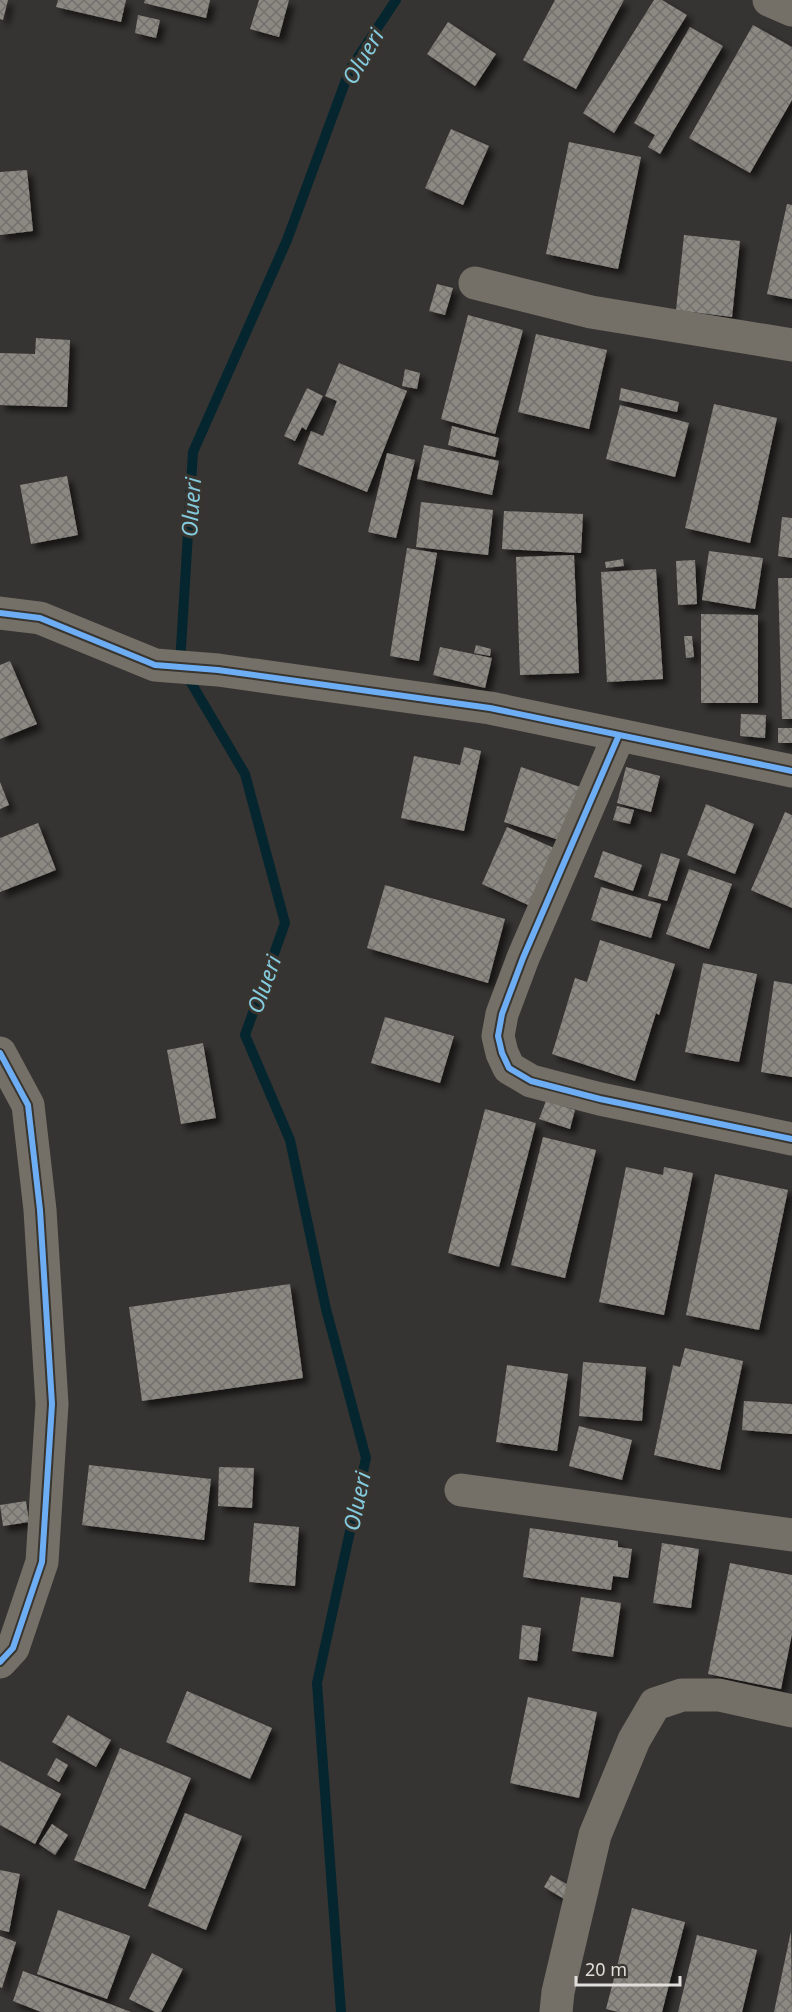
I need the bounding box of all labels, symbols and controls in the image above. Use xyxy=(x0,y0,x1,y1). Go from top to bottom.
water label: Olueri xyxy=(334,22,390,89)
water label: Olueri xyxy=(173,476,207,538)
water label: Olueri xyxy=(239,951,287,1017)
water label: Olueri xyxy=(335,1468,377,1533)
scale bar xyxy=(576,1949,680,1987)
text: 20 m xyxy=(585,1957,627,1981)

